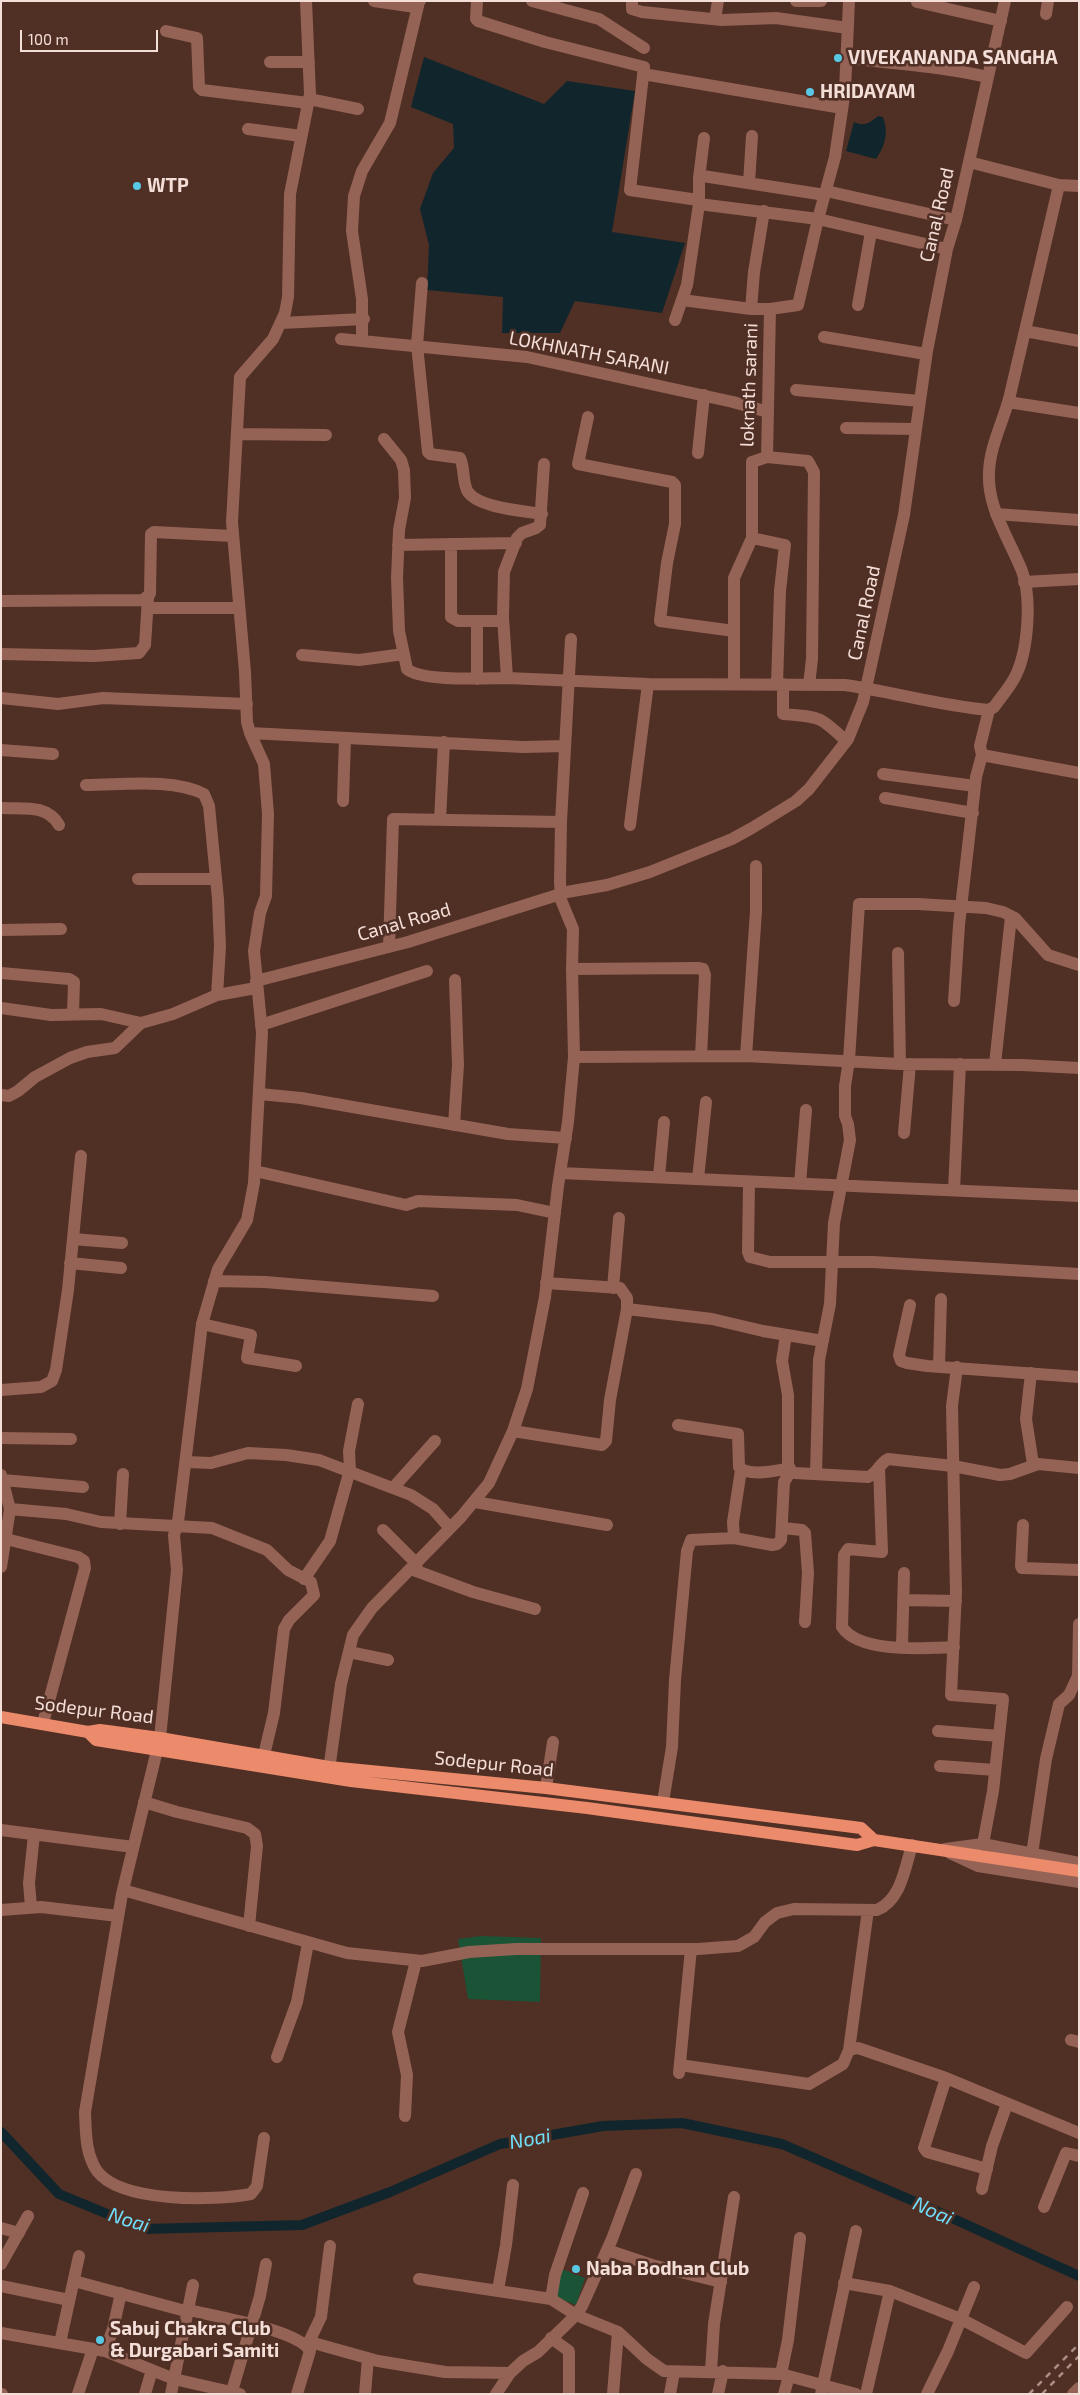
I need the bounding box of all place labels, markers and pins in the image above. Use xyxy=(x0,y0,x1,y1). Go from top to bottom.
place label: VIVEKANANDA SANGHA xyxy=(848,47,1058,69)
marker: VIVEKANANDA SANGHA xyxy=(832,52,844,64)
place label: HRIDAYAM xyxy=(820,81,915,103)
marker: HRIDAYAM xyxy=(804,86,816,98)
place label: WTP xyxy=(147,175,189,197)
marker: WTP xyxy=(131,180,143,192)
place label: Naba Bodhan Club xyxy=(586,2258,749,2280)
marker: Naba Bodhan Club xyxy=(570,2263,582,2275)
place label: Sabuj Chakra Club & Durgabari Samiti xyxy=(110,2318,279,2362)
marker: Sabuj Chakra Club & Durgabari Samiti xyxy=(94,2334,106,2346)

